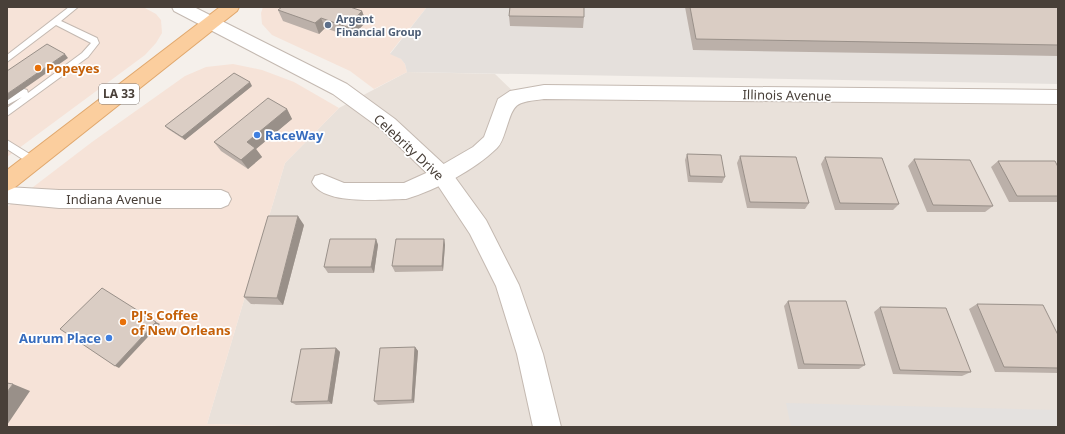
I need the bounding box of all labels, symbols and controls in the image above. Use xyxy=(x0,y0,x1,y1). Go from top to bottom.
place label: Argent Financial Group xyxy=(336,11,422,39)
marker: Argent Financial Group xyxy=(323,20,333,30)
place label: Popeyes xyxy=(46,59,100,77)
marker: Popeyes xyxy=(33,63,43,73)
road number: LA 33 xyxy=(99,84,139,104)
street label: Illinois Avenue xyxy=(742,85,832,105)
street label: Celebrity Drive xyxy=(370,110,448,184)
place label: RaceWay xyxy=(265,126,324,144)
marker: RaceWay xyxy=(252,130,262,140)
street label: Indiana Avenue xyxy=(66,190,162,208)
place label: PJ's Coffee of New Orleans xyxy=(131,306,231,339)
marker: PJ's Coffee of New Orleans xyxy=(118,317,128,327)
place label: Aurum Place xyxy=(19,329,101,347)
marker: Aurum Place xyxy=(104,333,114,343)

